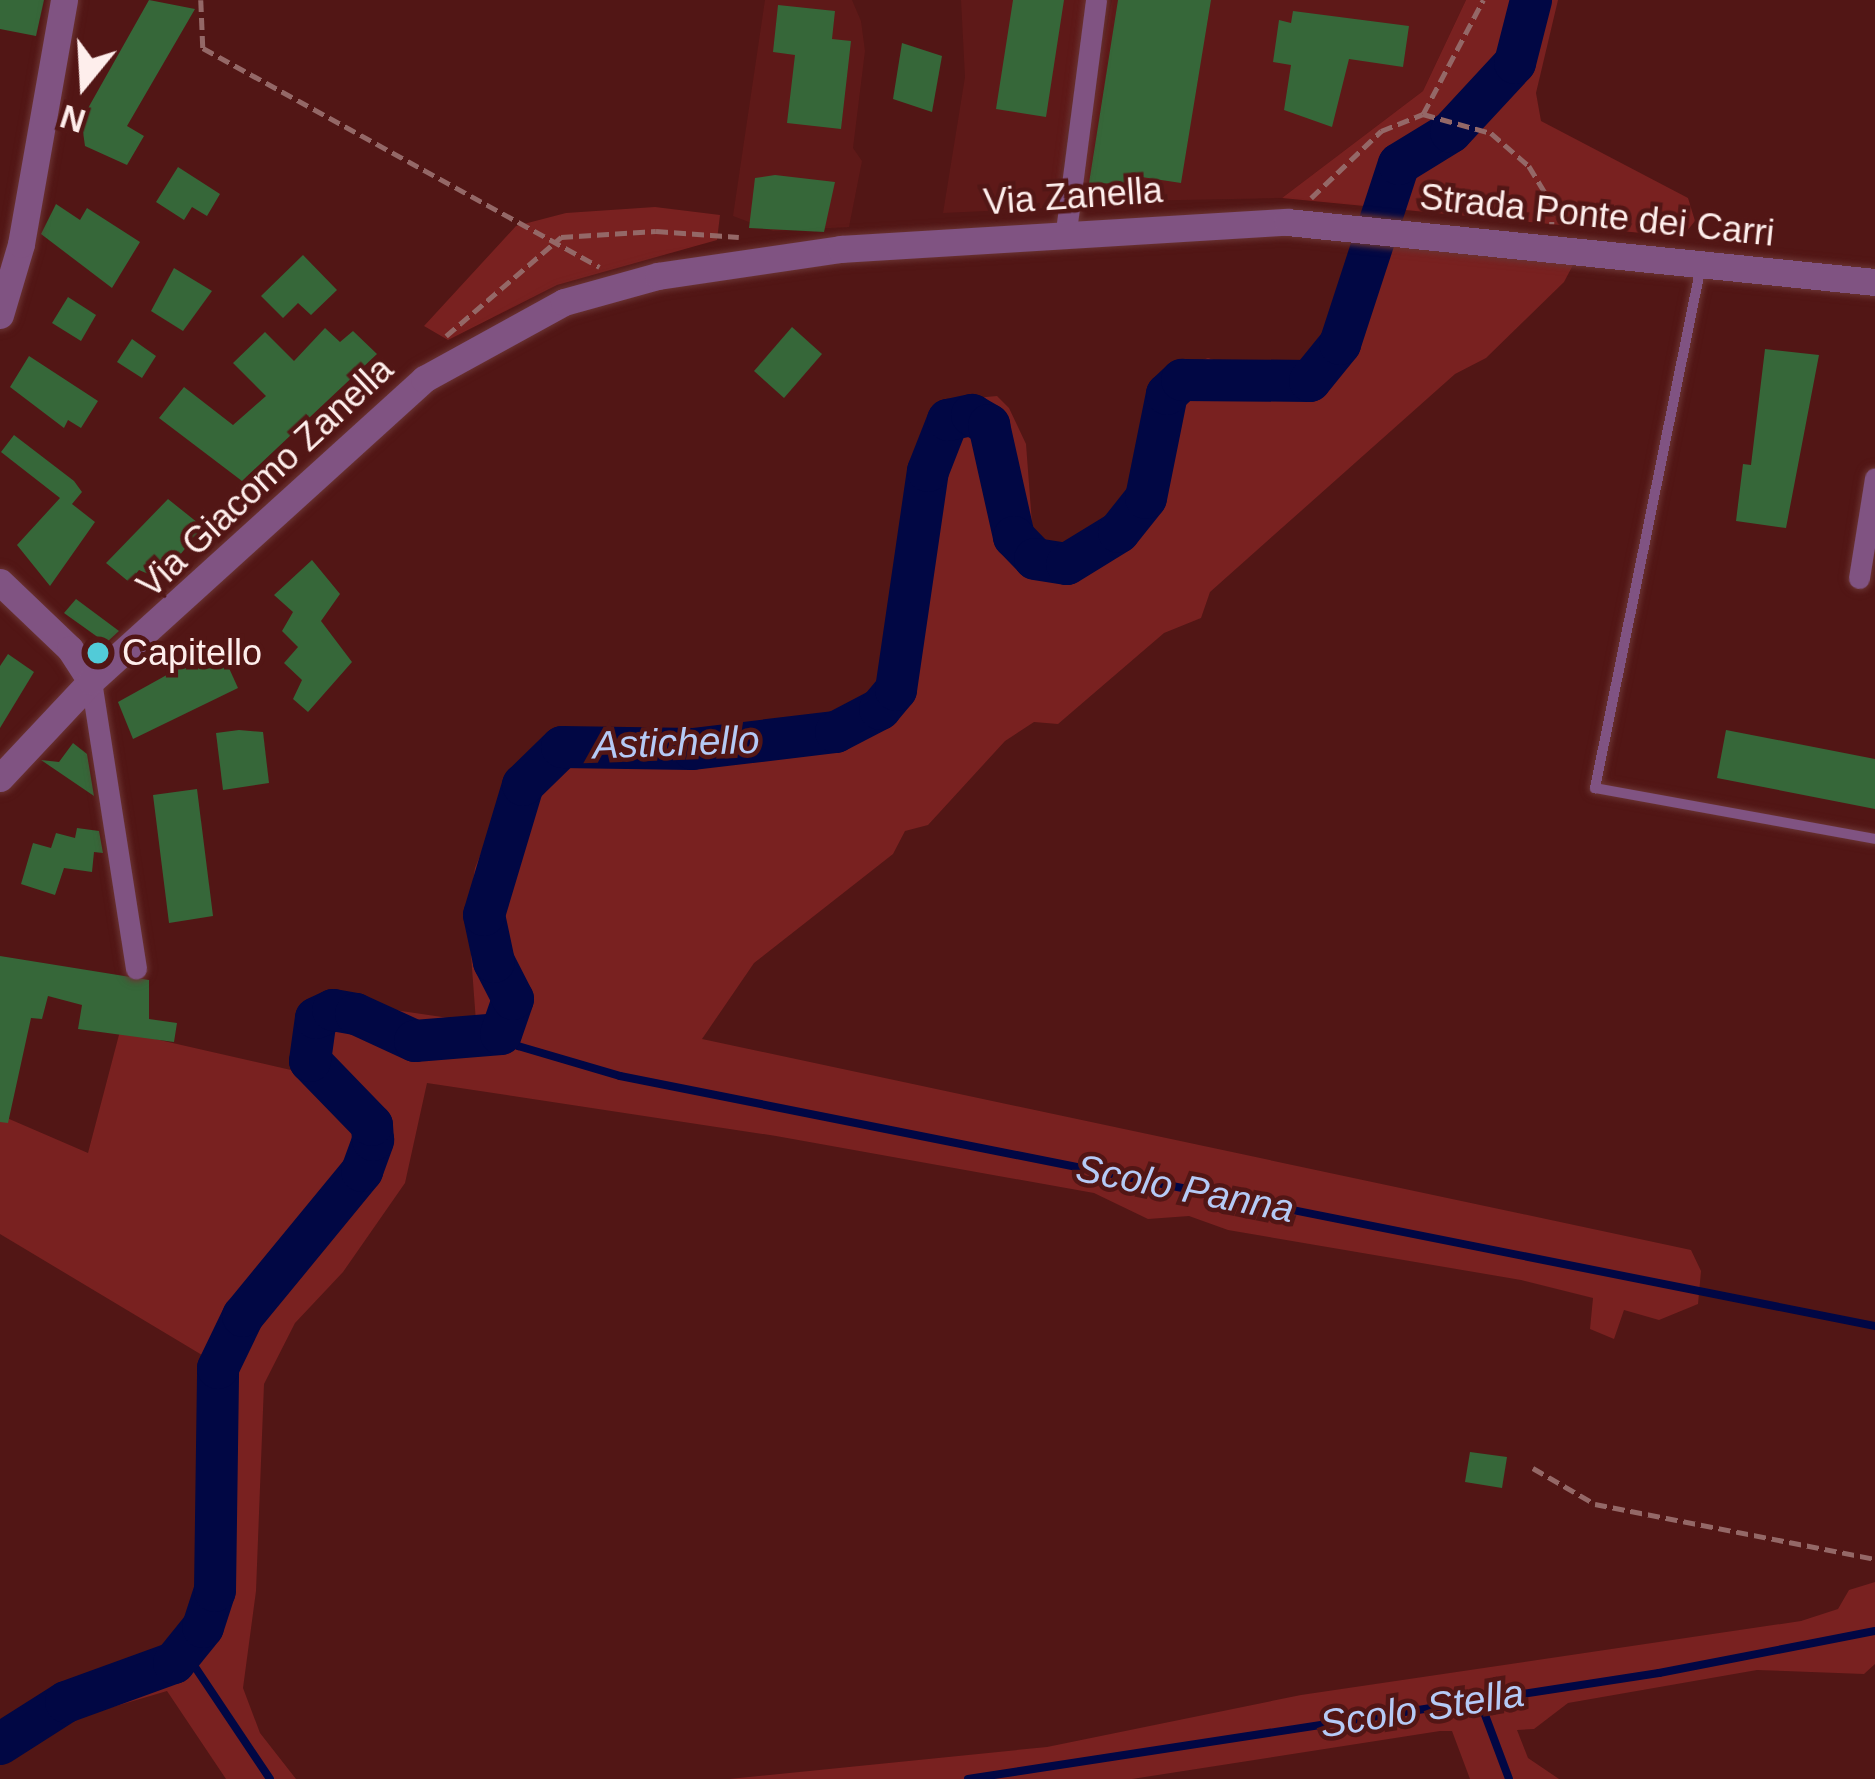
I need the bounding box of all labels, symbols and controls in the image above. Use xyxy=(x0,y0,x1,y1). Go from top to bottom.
north arrow xyxy=(24,24,144,144)
text: N xyxy=(56,97,90,140)
street label: Via Zanella xyxy=(982,168,1164,224)
street label: Strada Ponte dei Carri xyxy=(1418,175,1776,255)
street label: Via Giacomo Zanella xyxy=(128,347,402,607)
place label: Capitello xyxy=(122,631,262,675)
marker: Capitello xyxy=(85,640,111,666)
water label: Astichello xyxy=(592,717,760,769)
water label: Scolo Panna xyxy=(1072,1145,1298,1233)
water label: Scolo Stella xyxy=(1317,1670,1527,1748)

